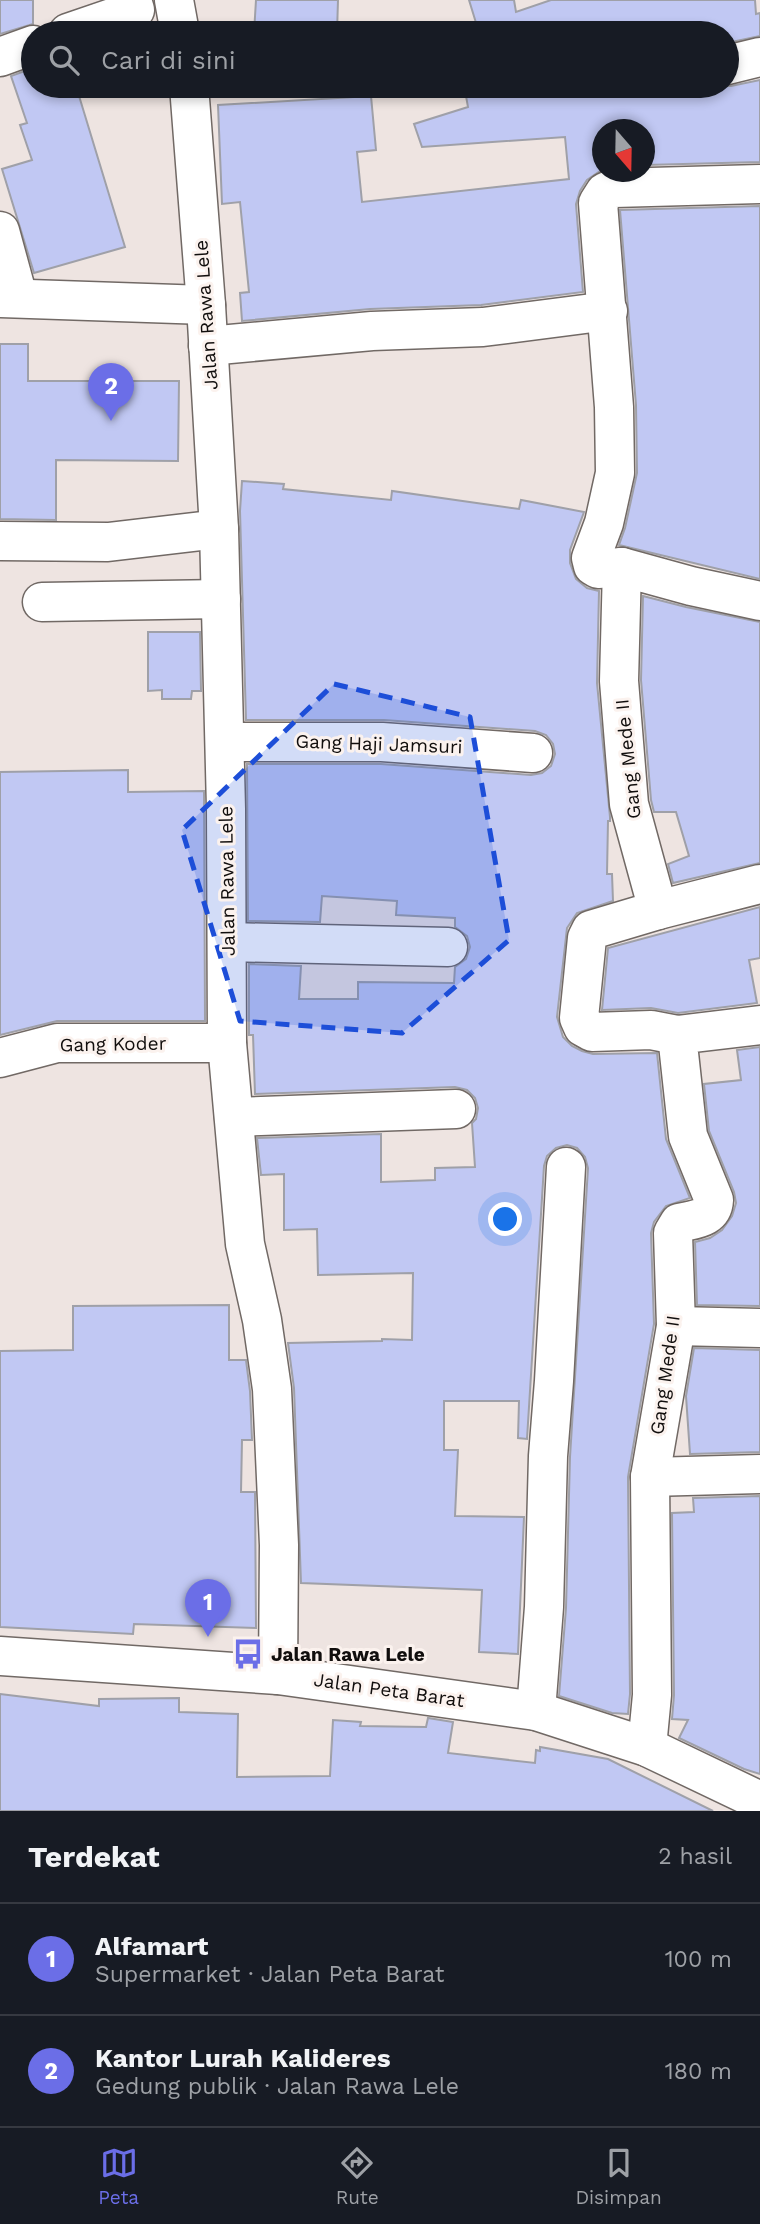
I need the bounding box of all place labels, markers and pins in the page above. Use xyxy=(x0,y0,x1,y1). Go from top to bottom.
pin: 2 xyxy=(88,363,134,421)
pin: 1 xyxy=(185,1579,231,1637)
bus stop icon: Jalan Rawa Lele xyxy=(231,1637,265,1671)
place label: Jalan Rawa Lele xyxy=(271,1643,425,1666)

